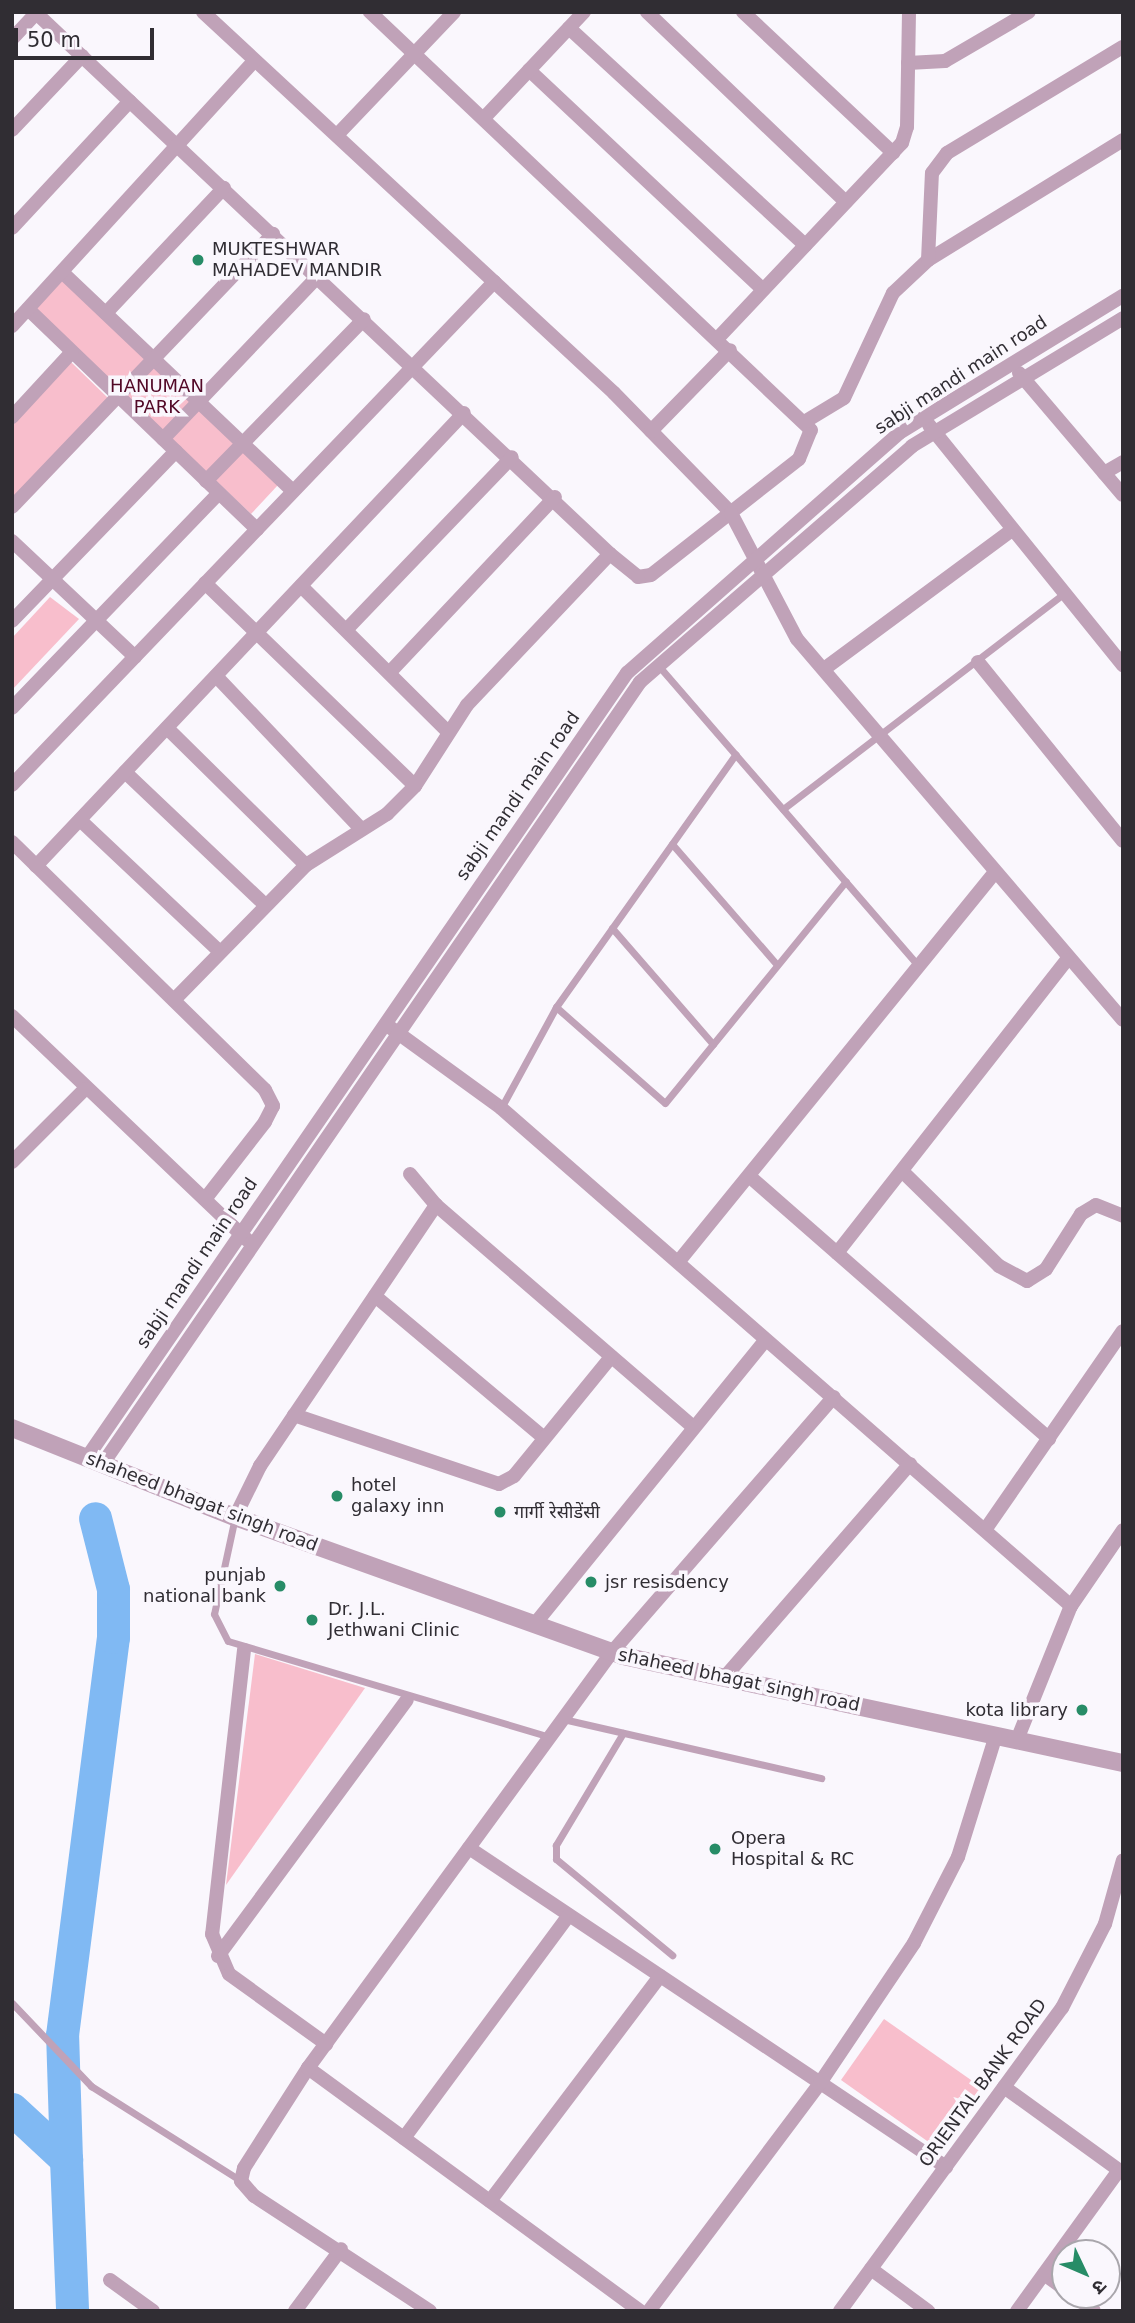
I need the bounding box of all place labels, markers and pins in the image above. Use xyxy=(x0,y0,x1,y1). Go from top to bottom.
place label: MUKTESHWAR MAHADEV MANDIR xyxy=(212,239,382,282)
marker: MUKTESHWAR MAHADEV MANDIR xyxy=(190,252,206,268)
place label: hotel galaxy inn xyxy=(351,1475,444,1518)
marker: hotel galaxy inn xyxy=(329,1488,345,1504)
place label: गार्गी रेसीडेंसी xyxy=(514,1501,600,1523)
marker: गार्गी रेसीडेंसी xyxy=(492,1504,508,1520)
place label: punjab national bank xyxy=(143,1565,266,1608)
place label: jsr resisdency xyxy=(605,1571,729,1593)
marker: jsr resisdency xyxy=(583,1574,599,1590)
marker: punjab national bank xyxy=(272,1578,288,1594)
place label: Dr. J.L. Jethwani Clinic xyxy=(328,1599,460,1642)
marker: Dr. J.L. Jethwani Clinic xyxy=(302,1610,322,1630)
place label: kota library xyxy=(965,1699,1068,1721)
marker: kota library xyxy=(1074,1702,1090,1718)
place label: Opera Hospital & RC xyxy=(731,1828,854,1870)
marker: Opera Hospital & RC xyxy=(705,1839,725,1859)

